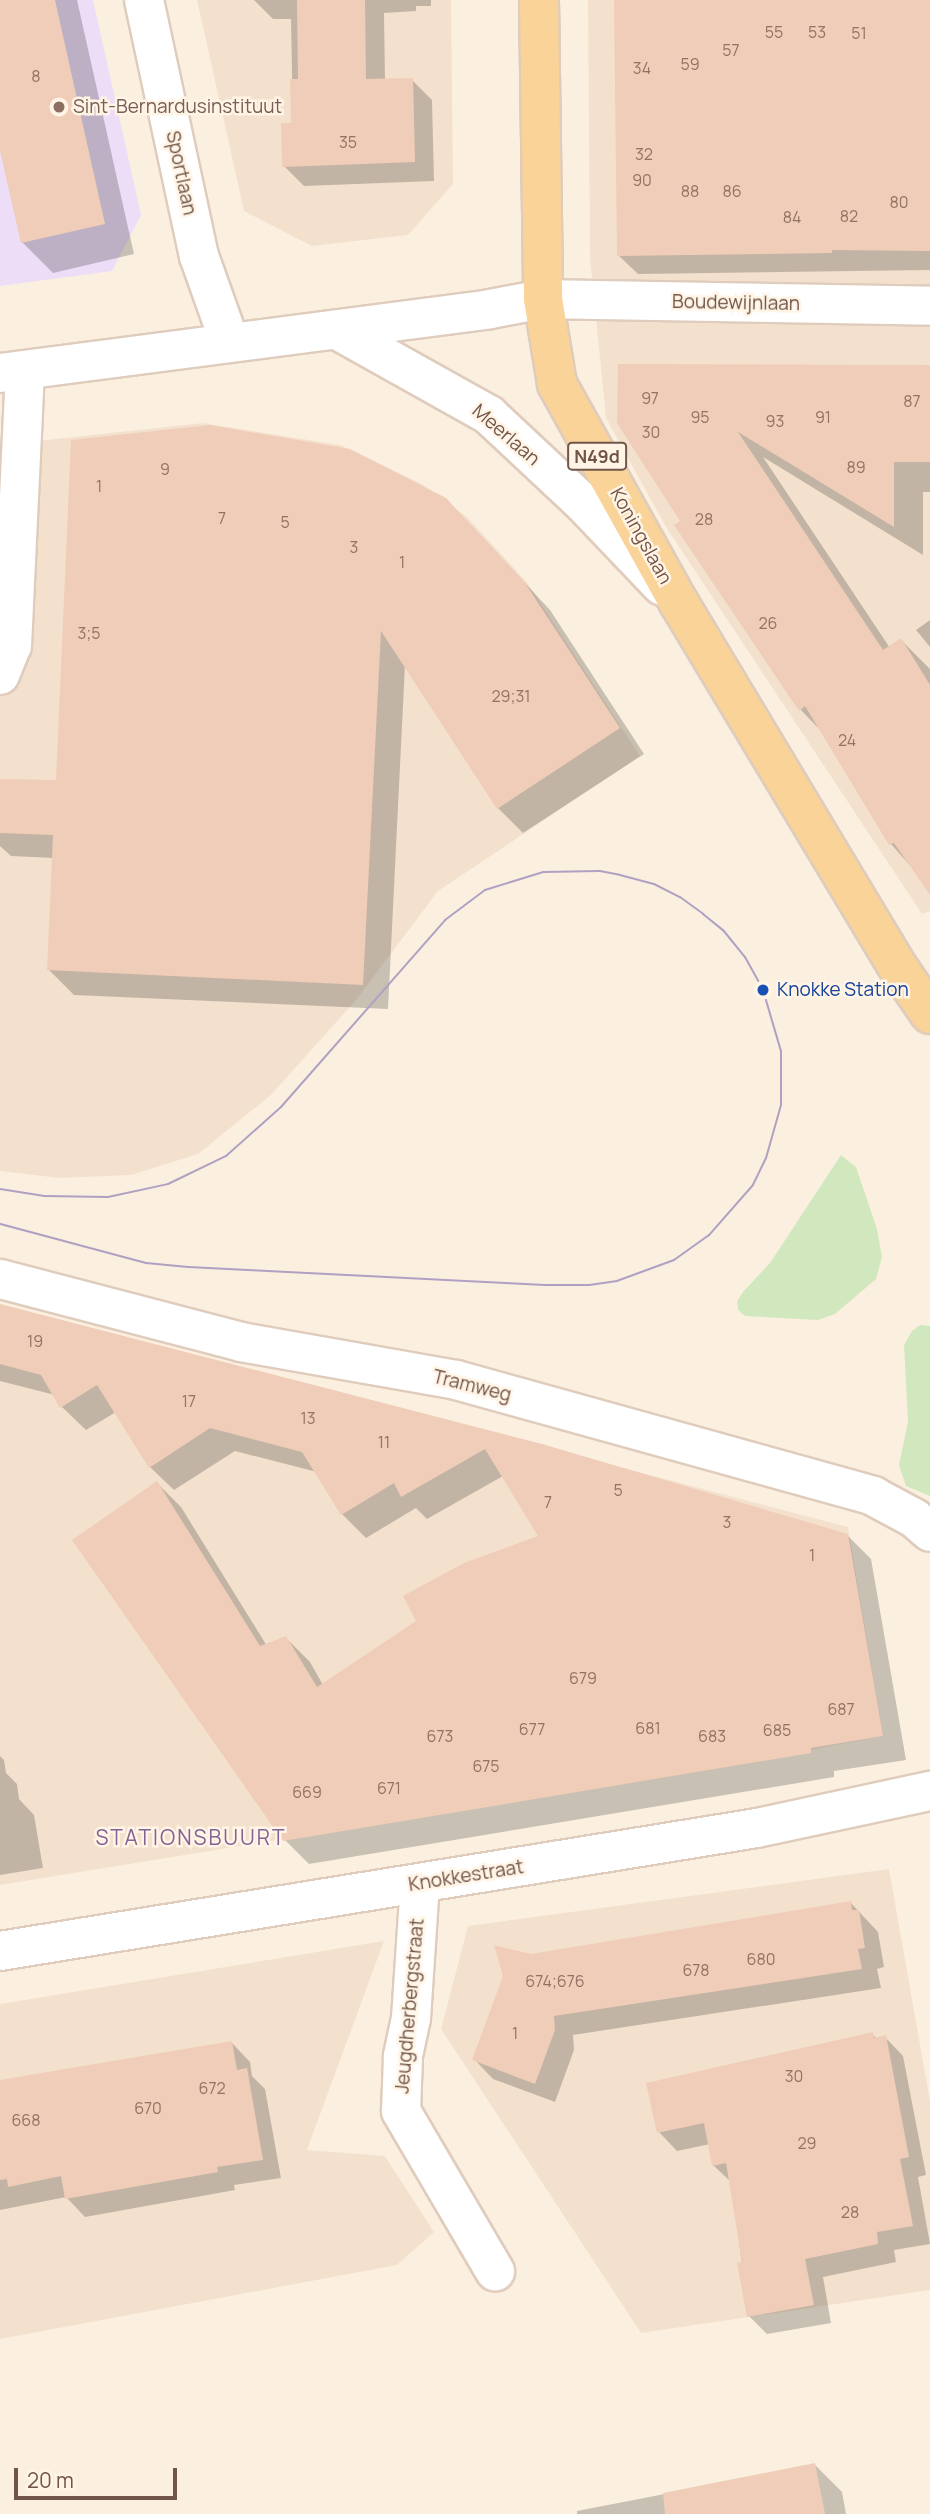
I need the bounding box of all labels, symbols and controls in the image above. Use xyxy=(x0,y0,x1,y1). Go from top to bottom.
house number: 55 xyxy=(765,22,783,42)
house number: 53 xyxy=(808,22,826,42)
house number: 51 xyxy=(851,23,867,43)
house number: 57 xyxy=(722,40,740,60)
house number: 59 xyxy=(680,54,700,74)
house number: 34 xyxy=(633,58,651,78)
house number: 8 xyxy=(31,66,41,86)
place label: Sint-Bernardusinstituut xyxy=(73,96,282,118)
marker: Sint-Bernardusinstituut xyxy=(51,99,67,115)
street label: Sportlaan xyxy=(161,129,201,217)
house number: 35 xyxy=(339,132,357,152)
house number: 32 xyxy=(635,144,653,164)
house number: 90 xyxy=(632,170,652,190)
house number: 88 xyxy=(681,181,699,201)
house number: 86 xyxy=(722,181,742,201)
house number: 80 xyxy=(889,192,909,212)
house number: 82 xyxy=(840,206,858,226)
house number: 84 xyxy=(783,207,801,227)
street label: Boudewijnlaan xyxy=(672,290,800,316)
house number: 97 xyxy=(641,388,659,408)
house number: 87 xyxy=(903,391,921,411)
street label: Meerlaan xyxy=(468,400,544,470)
house number: 95 xyxy=(690,407,710,427)
house number: 91 xyxy=(815,407,831,427)
house number: 93 xyxy=(766,411,784,431)
house number: 30 xyxy=(642,422,660,442)
road number: N49d xyxy=(566,442,628,470)
house number: 89 xyxy=(846,457,866,477)
house number: 9 xyxy=(160,459,170,479)
house number: 1 xyxy=(96,476,102,496)
street label: Koningslaan xyxy=(605,484,677,588)
house number: 7 xyxy=(218,508,226,528)
house number: 28 xyxy=(695,509,713,529)
house number: 5 xyxy=(280,512,290,532)
house number: 3 xyxy=(350,537,358,557)
house number: 1 xyxy=(399,552,405,572)
house number: 26 xyxy=(758,613,778,633)
house number: 3;5 xyxy=(78,623,100,643)
house number: 29;31 xyxy=(491,686,531,706)
house number: 24 xyxy=(838,730,856,750)
place label: Knokke Station xyxy=(777,979,909,1001)
marker: Knokke Station xyxy=(755,982,771,998)
house number: 19 xyxy=(27,1331,43,1351)
street label: Tramweg xyxy=(430,1365,514,1407)
house number: 17 xyxy=(182,1391,196,1411)
house number: 13 xyxy=(300,1408,316,1428)
house number: 11 xyxy=(378,1432,390,1452)
house number: 5 xyxy=(613,1480,623,1500)
house number: 7 xyxy=(544,1492,552,1512)
house number: 3 xyxy=(723,1512,731,1532)
house number: 1 xyxy=(809,1545,815,1565)
house number: 679 xyxy=(569,1668,597,1688)
house number: 687 xyxy=(827,1699,855,1719)
house number: 681 xyxy=(635,1718,661,1738)
house number: 677 xyxy=(519,1719,545,1739)
house number: 685 xyxy=(763,1720,791,1740)
house number: 673 xyxy=(427,1726,453,1746)
house number: 683 xyxy=(698,1726,726,1746)
house number: 675 xyxy=(472,1756,500,1776)
house number: 671 xyxy=(377,1778,401,1798)
house number: 669 xyxy=(292,1782,322,1802)
district label: STATIONSBUURT xyxy=(97,1824,285,1850)
street label: Knokkestraat xyxy=(407,1856,525,1896)
street label: Jeugdherbergstraat xyxy=(391,1917,429,2095)
house number: 680 xyxy=(747,1949,775,1969)
house number: 678 xyxy=(682,1960,710,1980)
house number: 674;676 xyxy=(525,1971,585,1991)
house number: 1 xyxy=(512,2023,518,2043)
house number: 30 xyxy=(785,2066,803,2086)
house number: 672 xyxy=(198,2078,226,2098)
house number: 670 xyxy=(134,2098,162,2118)
house number: 668 xyxy=(11,2110,41,2130)
house number: 29 xyxy=(797,2133,817,2153)
house number: 28 xyxy=(841,2202,859,2222)
scale bar xyxy=(18,2454,180,2498)
text: 20 m xyxy=(27,2466,74,2494)

